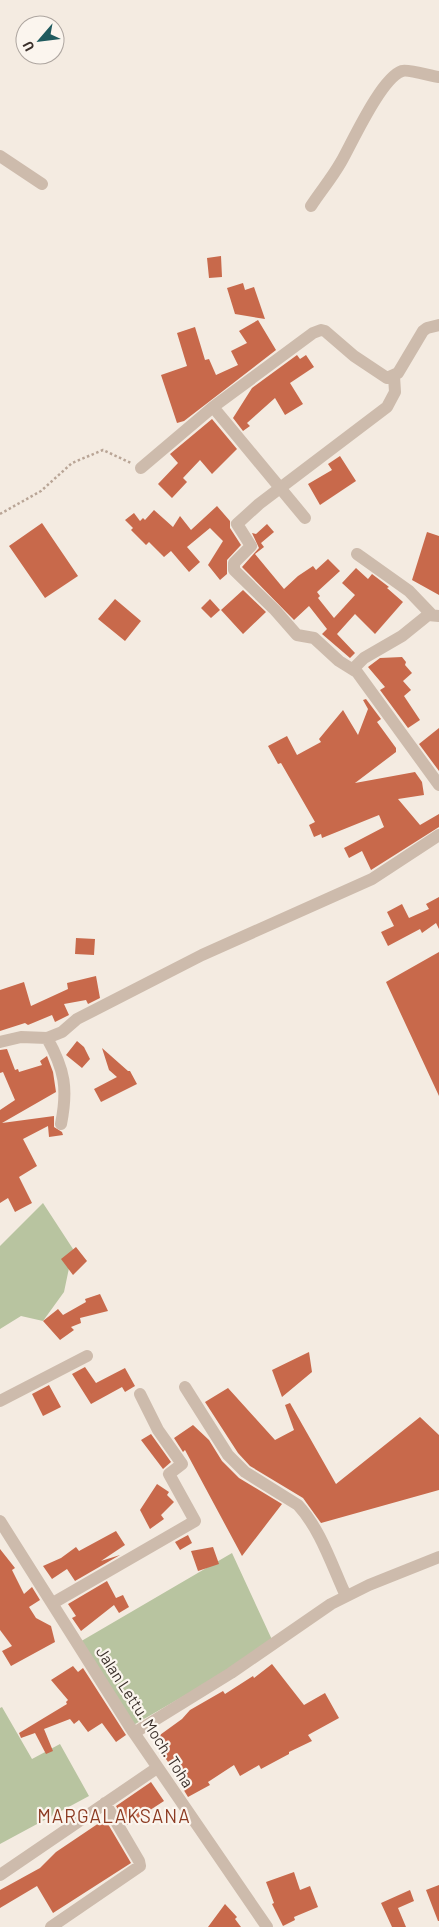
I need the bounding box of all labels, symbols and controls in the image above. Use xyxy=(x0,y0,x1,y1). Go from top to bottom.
north arrow xyxy=(15,15,65,65)
text: U xyxy=(18,38,38,54)
street label: Jalan Lettu. Moch. Toha xyxy=(93,1643,198,1791)
district label: MARGALAKSANA xyxy=(37,1804,191,1827)

